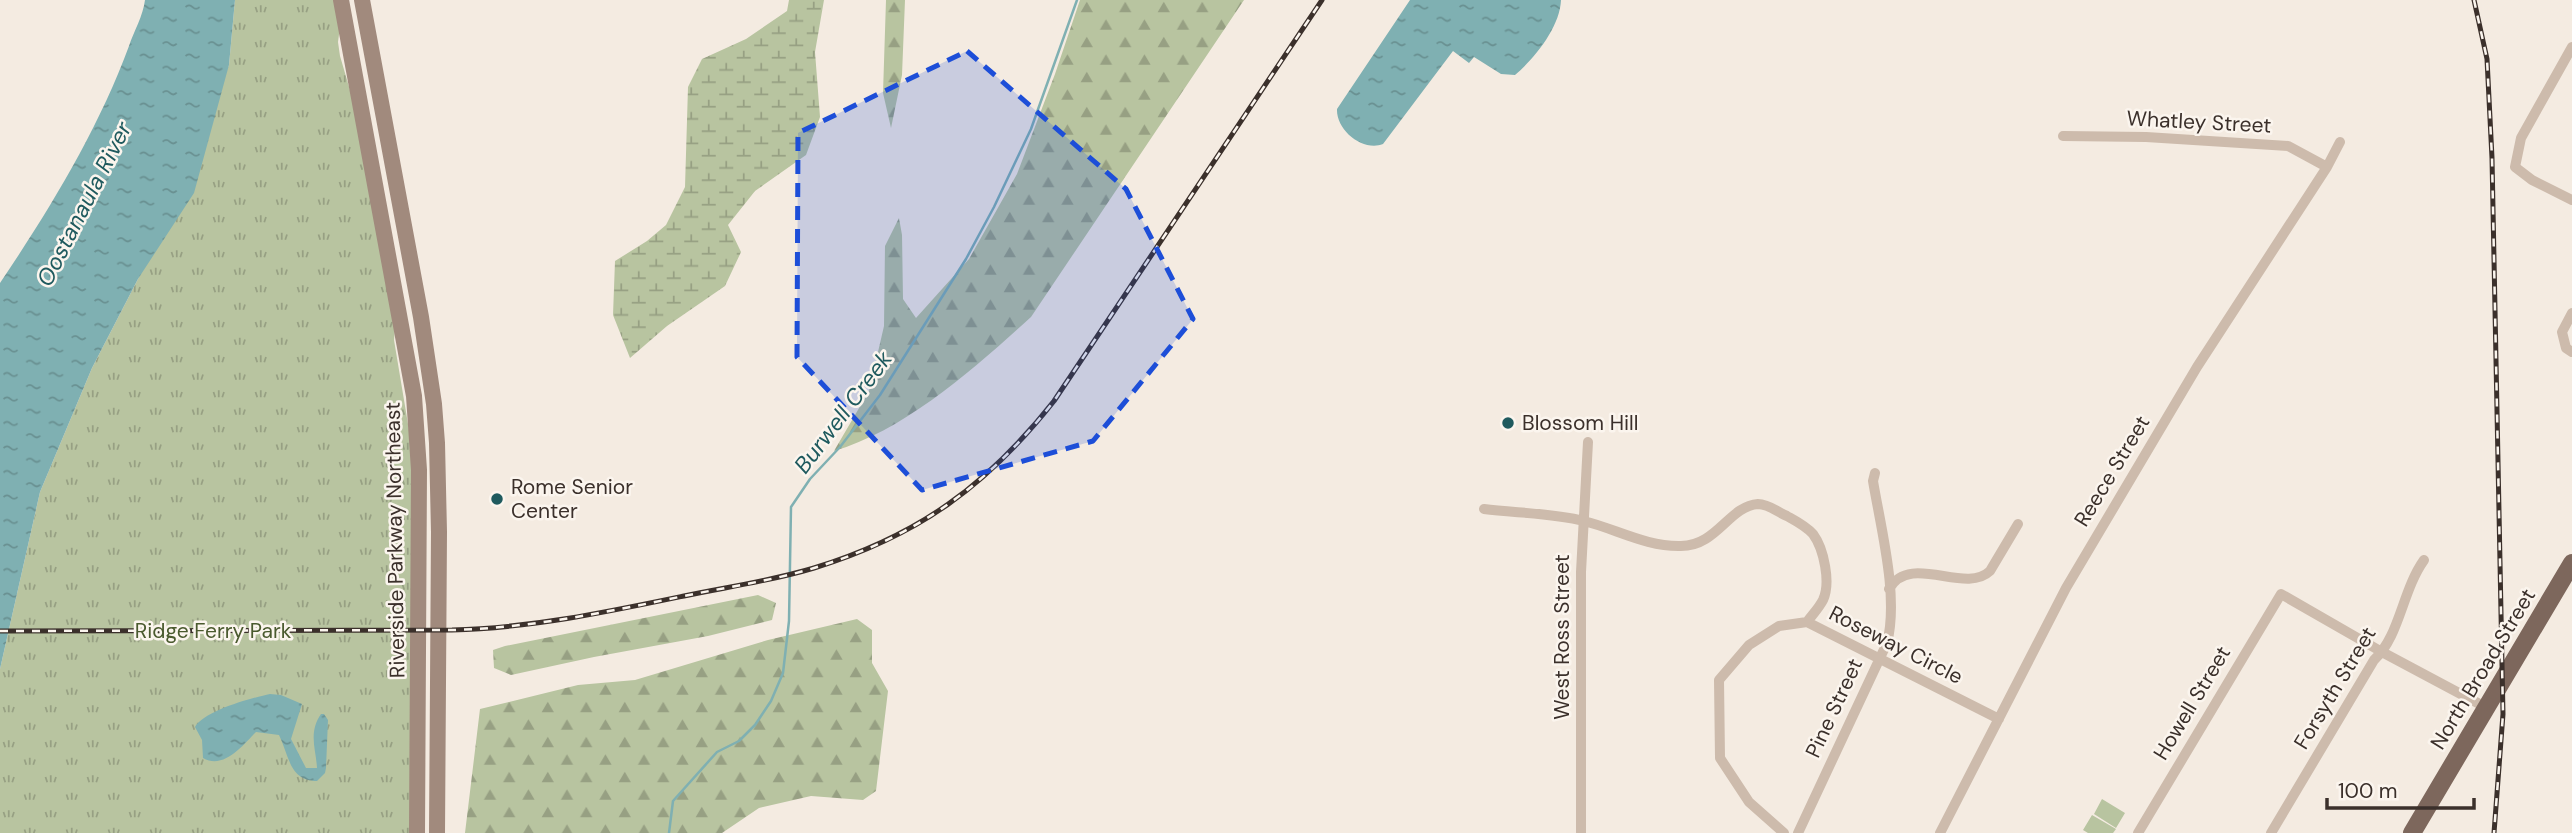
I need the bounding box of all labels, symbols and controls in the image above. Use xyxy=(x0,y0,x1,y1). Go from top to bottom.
street label: Whatley Street xyxy=(2126,104,2272,140)
water label: Oostanaula River xyxy=(30,115,139,291)
water label: Burwell Creek xyxy=(787,345,899,479)
street label: Riverside Parkway Northeast xyxy=(379,402,411,678)
place label: Blossom Hill xyxy=(1522,409,1638,437)
street label: Reece Street xyxy=(2068,410,2156,532)
marker: Blossom Hill xyxy=(1500,415,1516,431)
place label: Rome Senior Center xyxy=(511,473,633,525)
marker: Rome Senior Center xyxy=(489,491,505,507)
street label: West Ross Street xyxy=(1548,554,1576,720)
street label: North Broad Street xyxy=(2424,583,2542,755)
street label: Roseway Circle xyxy=(1824,599,1968,691)
park label: Ridge Ferry Park xyxy=(135,617,292,645)
street label: Forsyth Street xyxy=(2287,622,2383,754)
street label: Howell Street xyxy=(2147,641,2237,765)
street label: Pine Street xyxy=(1799,654,1869,762)
scale bar xyxy=(2327,766,2474,810)
text: 100 m xyxy=(2338,777,2398,805)

